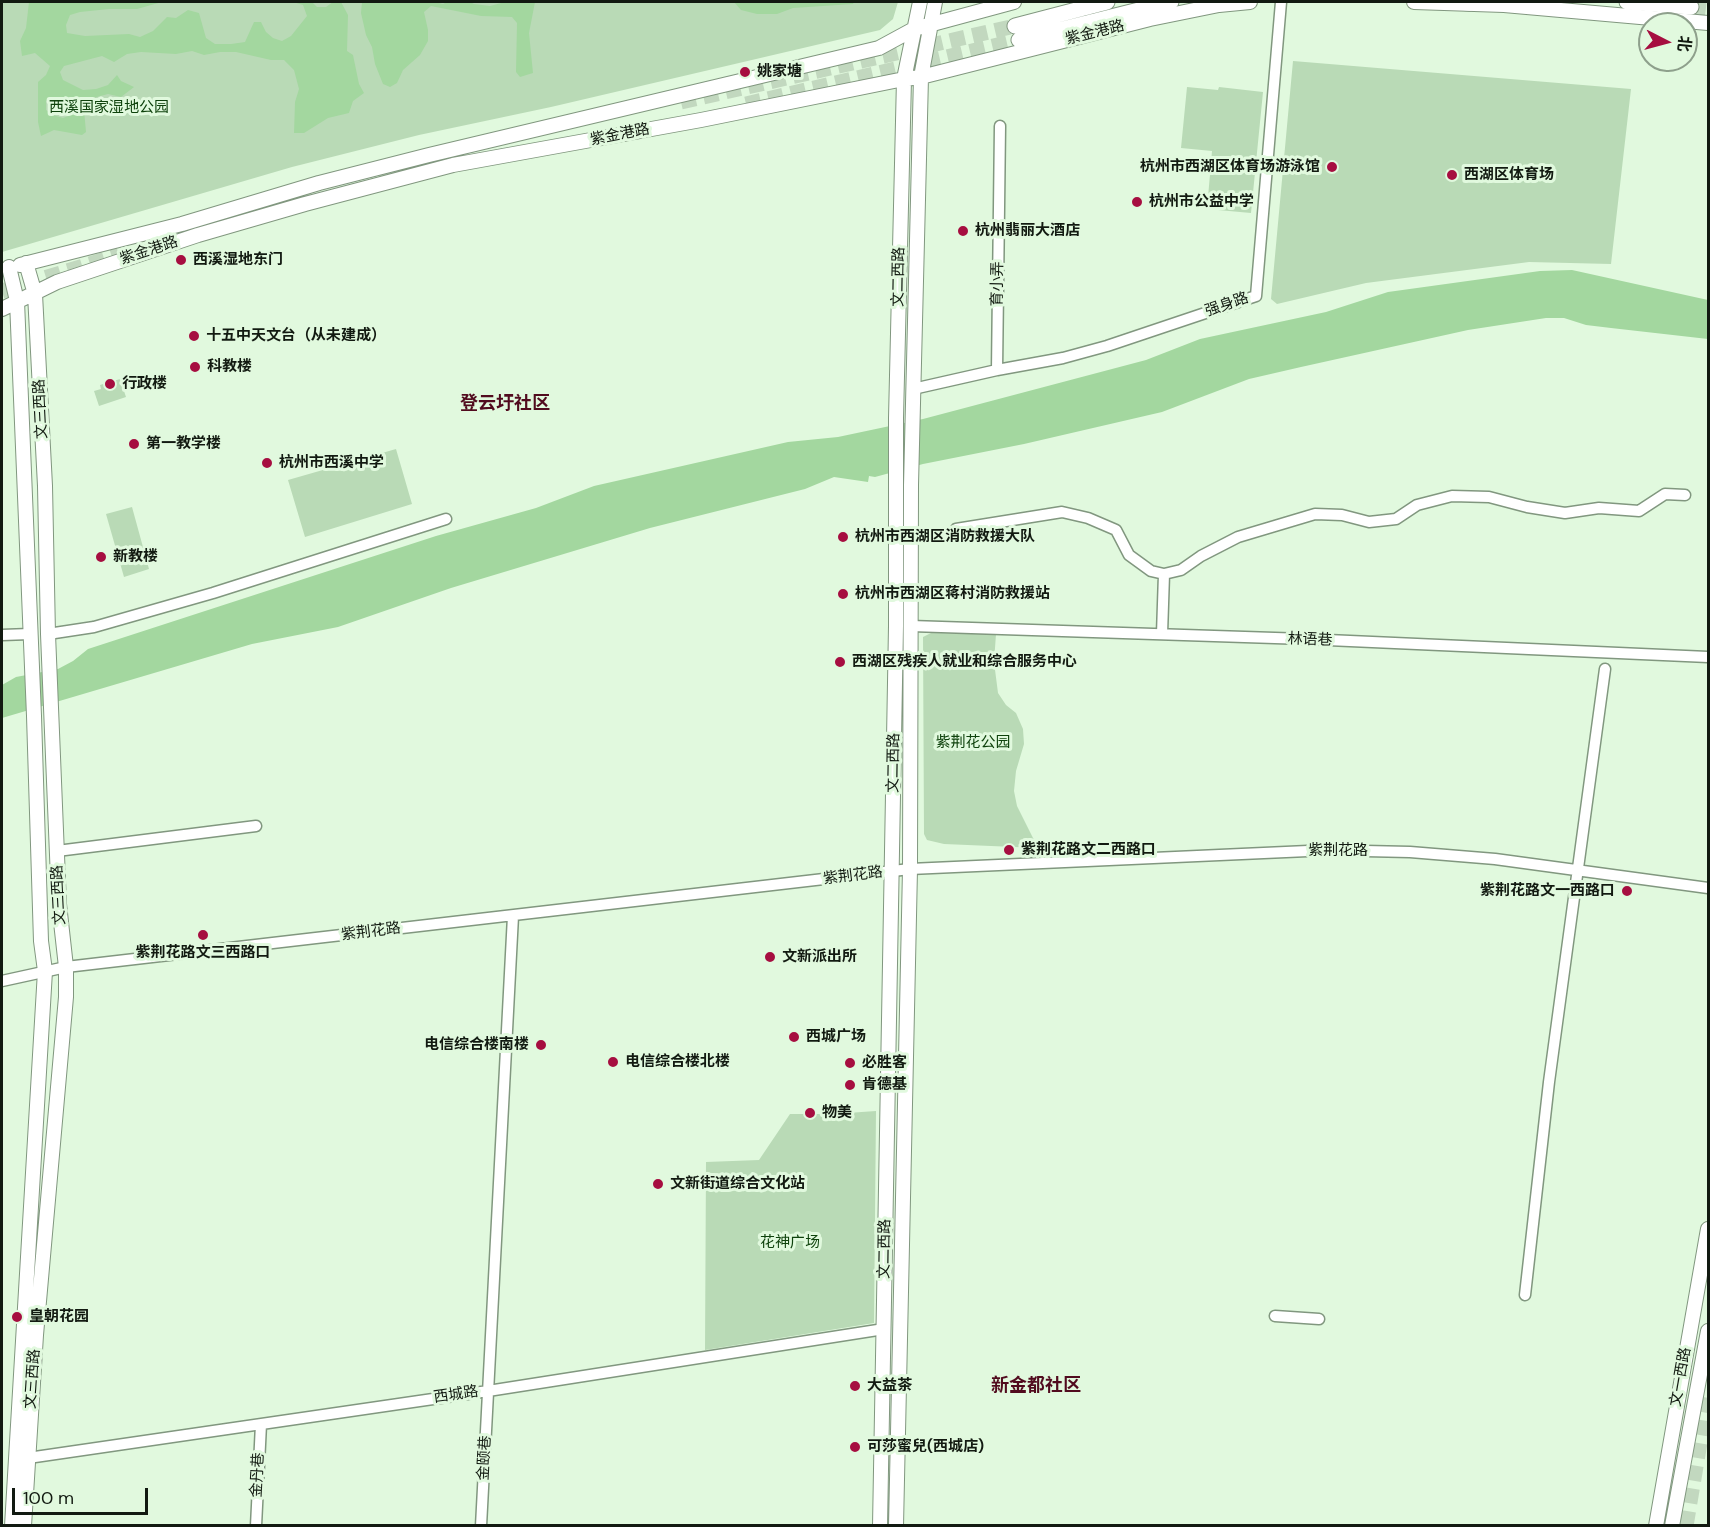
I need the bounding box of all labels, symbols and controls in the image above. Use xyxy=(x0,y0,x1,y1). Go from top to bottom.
north arrow xyxy=(1638,12,1698,72)
street label: 紫金港路 xyxy=(1064,17,1126,49)
text: 北 xyxy=(1673,35,1696,53)
place label: 姚家塘 xyxy=(757,63,802,81)
marker: 姚家塘 xyxy=(738,65,752,79)
park label: 西溪国家湿地公园 xyxy=(49,99,169,117)
street label: 紫金港路 xyxy=(589,120,651,150)
place label: 杭州市西湖区体育场游泳馆 xyxy=(1140,158,1320,176)
marker: 杭州市西湖区体育场游泳馆 xyxy=(1325,160,1339,174)
place label: 西湖区体育场 xyxy=(1464,166,1554,184)
marker: 西湖区体育场 xyxy=(1445,168,1459,182)
place label: 杭州市公益中学 xyxy=(1149,193,1254,211)
marker: 杭州市公益中学 xyxy=(1130,195,1144,209)
place label: 杭州翡丽大酒店 xyxy=(975,222,1080,240)
marker: 杭州翡丽大酒店 xyxy=(956,224,970,238)
street label: 紫金港路 xyxy=(118,233,180,269)
street label: 文二西路 xyxy=(889,247,909,307)
place label: 西溪湿地东门 xyxy=(193,251,283,269)
marker: 西溪湿地东门 xyxy=(174,253,188,267)
street label: 育小弄 xyxy=(989,261,1007,307)
street label: 强身路 xyxy=(1203,289,1251,321)
place label: 十五中天文台（从未建成） xyxy=(206,327,386,345)
marker: 十五中天文台（从未建成） xyxy=(187,329,201,343)
place label: 科教楼 xyxy=(207,358,252,376)
marker: 科教楼 xyxy=(188,360,202,374)
place label: 行政楼 xyxy=(122,375,167,393)
marker: 行政楼 xyxy=(103,377,117,391)
street label: 文三西路 xyxy=(30,379,52,439)
district label: 登云圩社区 xyxy=(460,393,550,415)
place label: 第一教学楼 xyxy=(146,435,221,453)
marker: 第一教学楼 xyxy=(127,437,141,451)
place label: 杭州市西溪中学 xyxy=(279,454,384,472)
marker: 杭州市西溪中学 xyxy=(260,456,274,470)
place label: 杭州市西湖区消防救援大队 xyxy=(855,528,1035,546)
marker: 杭州市西湖区消防救援大队 xyxy=(836,530,850,544)
place label: 新教楼 xyxy=(113,548,158,566)
marker: 新教楼 xyxy=(94,550,108,564)
place label: 杭州市西湖区蒋村消防救援站 xyxy=(855,585,1050,603)
marker: 杭州市西湖区蒋村消防救援站 xyxy=(836,587,850,601)
street label: 林语巷 xyxy=(1287,630,1333,650)
place label: 西湖区残疾人就业和综合服务中心 xyxy=(852,653,1077,671)
marker: 西湖区残疾人就业和综合服务中心 xyxy=(833,655,847,669)
street label: 文二西路 xyxy=(884,733,904,793)
park label: 紫荆花公园 xyxy=(936,734,1010,752)
place label: 紫荆花路文二西路口 xyxy=(1021,841,1156,859)
street label: 紫荆花路 xyxy=(1308,842,1368,860)
marker: 紫荆花路文二西路口 xyxy=(1002,843,1016,857)
street label: 紫荆花路 xyxy=(822,863,884,889)
street label: 文三西路 xyxy=(48,865,70,925)
place label: 紫荆花路文一西路口 xyxy=(1480,882,1615,900)
marker: 紫荆花路文一西路口 xyxy=(1620,884,1634,898)
street label: 紫荆花路 xyxy=(340,919,402,945)
marker: 紫荆花路文三西路口 xyxy=(196,928,210,942)
place label: 紫荆花路文三西路口 xyxy=(136,944,270,962)
place label: 文新派出所 xyxy=(782,948,857,966)
marker: 文新派出所 xyxy=(763,950,777,964)
place label: 西城广场 xyxy=(806,1028,866,1046)
marker: 西城广场 xyxy=(787,1030,801,1044)
place label: 电信综合楼南楼 xyxy=(424,1036,529,1054)
marker: 电信综合楼南楼 xyxy=(534,1038,548,1052)
place label: 电信综合楼北楼 xyxy=(625,1053,730,1071)
place label: 必胜客 xyxy=(862,1054,907,1072)
marker: 电信综合楼北楼 xyxy=(606,1055,620,1069)
marker: 必胜客 xyxy=(843,1056,857,1070)
place label: 肯德基 xyxy=(862,1076,907,1094)
marker: 肯德基 xyxy=(843,1078,857,1092)
place label: 物美 xyxy=(822,1104,852,1122)
marker: 物美 xyxy=(803,1106,817,1120)
place label: 文新街道综合文化站 xyxy=(670,1175,805,1193)
marker: 文新街道综合文化站 xyxy=(651,1177,665,1191)
street label: 文二西路 xyxy=(875,1219,895,1279)
park label: 花神广场 xyxy=(760,1234,820,1252)
place label: 皇朝花园 xyxy=(29,1308,89,1326)
marker: 皇朝花园 xyxy=(10,1310,24,1324)
street label: 文一西路 xyxy=(1667,1346,1695,1408)
street label: 文三西路 xyxy=(22,1348,44,1410)
district label: 新金都社区 xyxy=(991,1375,1081,1397)
place label: 大益茶 xyxy=(867,1377,912,1395)
marker: 大益茶 xyxy=(848,1379,862,1393)
street label: 西城路 xyxy=(432,1383,480,1407)
street label: 金颐巷 xyxy=(475,1435,495,1481)
place label: 可莎蜜兒(西城店) xyxy=(867,1438,984,1456)
marker: 可莎蜜兒(西城店) xyxy=(848,1440,862,1454)
street label: 金丹巷 xyxy=(248,1452,268,1498)
scale bar xyxy=(15,1476,152,1514)
text: 100 m xyxy=(23,1486,74,1510)

